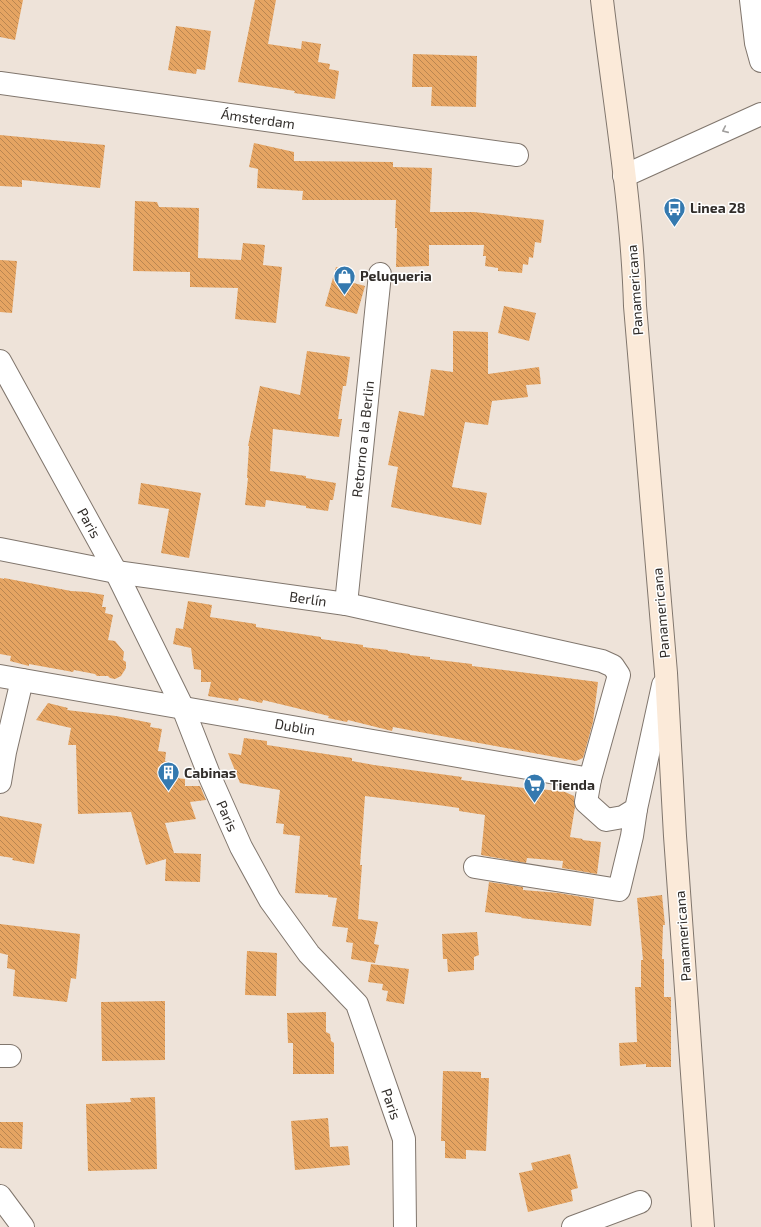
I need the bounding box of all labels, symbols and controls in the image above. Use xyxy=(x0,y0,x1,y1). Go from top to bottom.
street label: Ámsterdam xyxy=(220,105,296,132)
one-way arrow xyxy=(722,125,730,133)
bus stop icon: Linea 28 xyxy=(661,195,687,228)
place label: Linea 28 xyxy=(690,199,746,216)
street label: Panamericana xyxy=(623,244,646,336)
shop icon: Peluqueria xyxy=(332,263,358,296)
place label: Peluqueria xyxy=(360,267,432,284)
street label: Retorno a la Berlin xyxy=(348,380,377,498)
street label: Paris xyxy=(74,505,105,541)
street label: Panamericana xyxy=(648,567,673,659)
street label: Berlín xyxy=(288,587,328,610)
street label: Dublin xyxy=(273,715,317,738)
building icon: Cabinas xyxy=(155,760,181,793)
place label: Cabinas xyxy=(184,764,236,781)
supermarket icon: Tienda xyxy=(521,772,547,805)
place label: Tienda xyxy=(550,776,595,793)
street label: Paris xyxy=(213,798,242,834)
street label: Panamericana xyxy=(671,890,694,982)
street label: Paris xyxy=(378,1086,405,1122)

